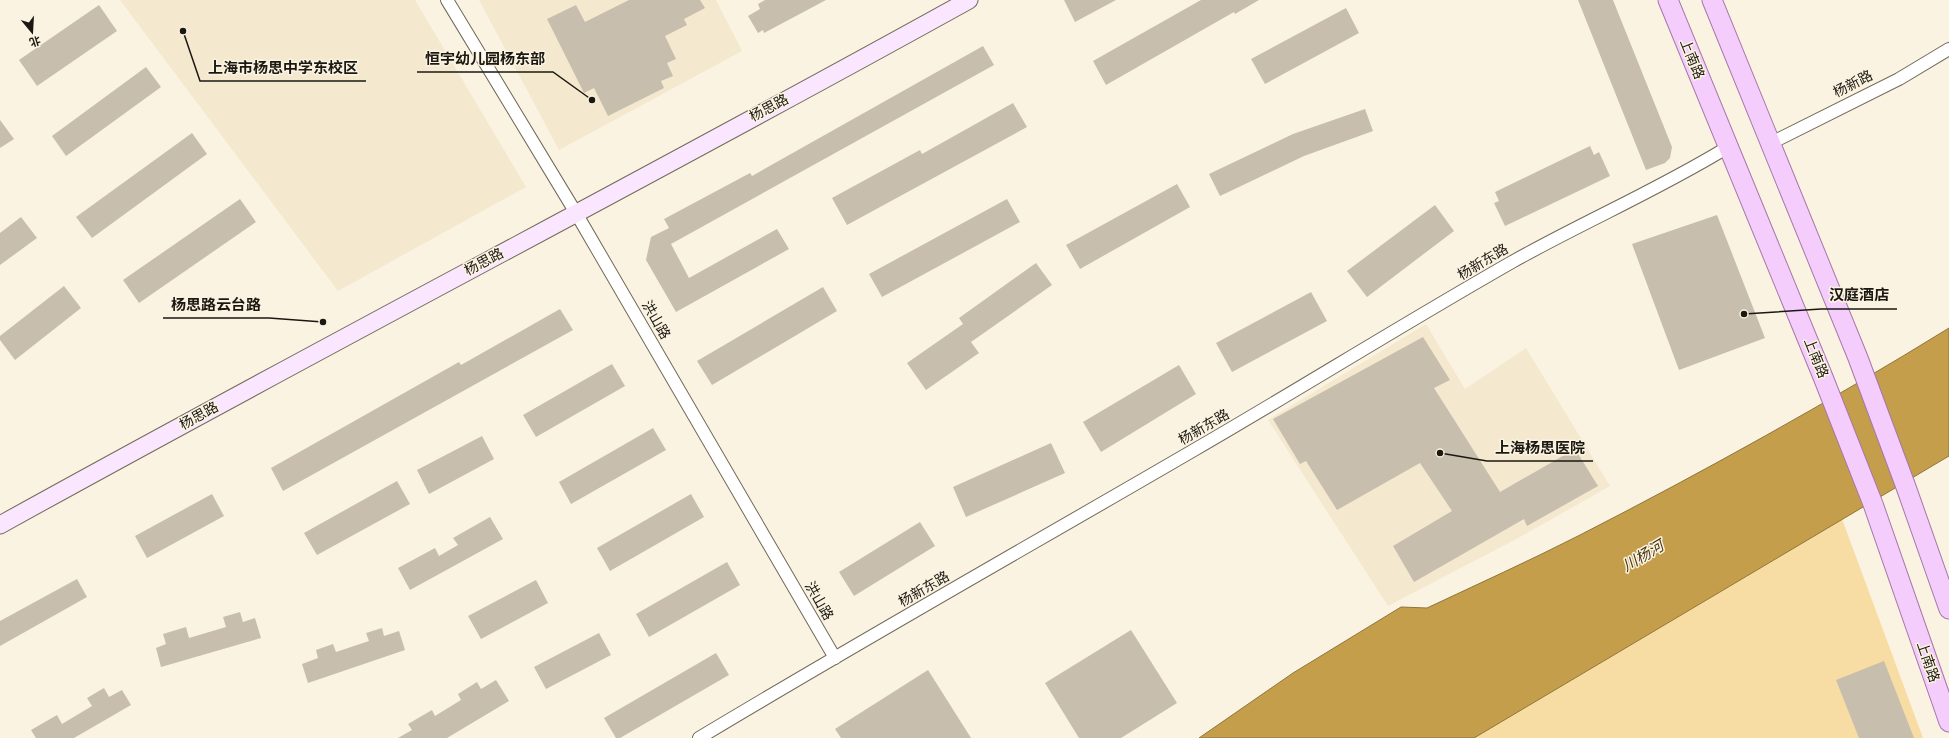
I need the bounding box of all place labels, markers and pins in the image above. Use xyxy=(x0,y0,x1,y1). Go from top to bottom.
callout: 恒宇幼儿园杨东部 xyxy=(417,45,553,72)
callout: 上海市杨思中学东校区 xyxy=(200,54,366,81)
callout: 汉庭酒店 xyxy=(1821,282,1897,309)
callout: 杨思路云台路 xyxy=(163,291,269,318)
callout: 上海杨思医院 xyxy=(1487,434,1593,461)

